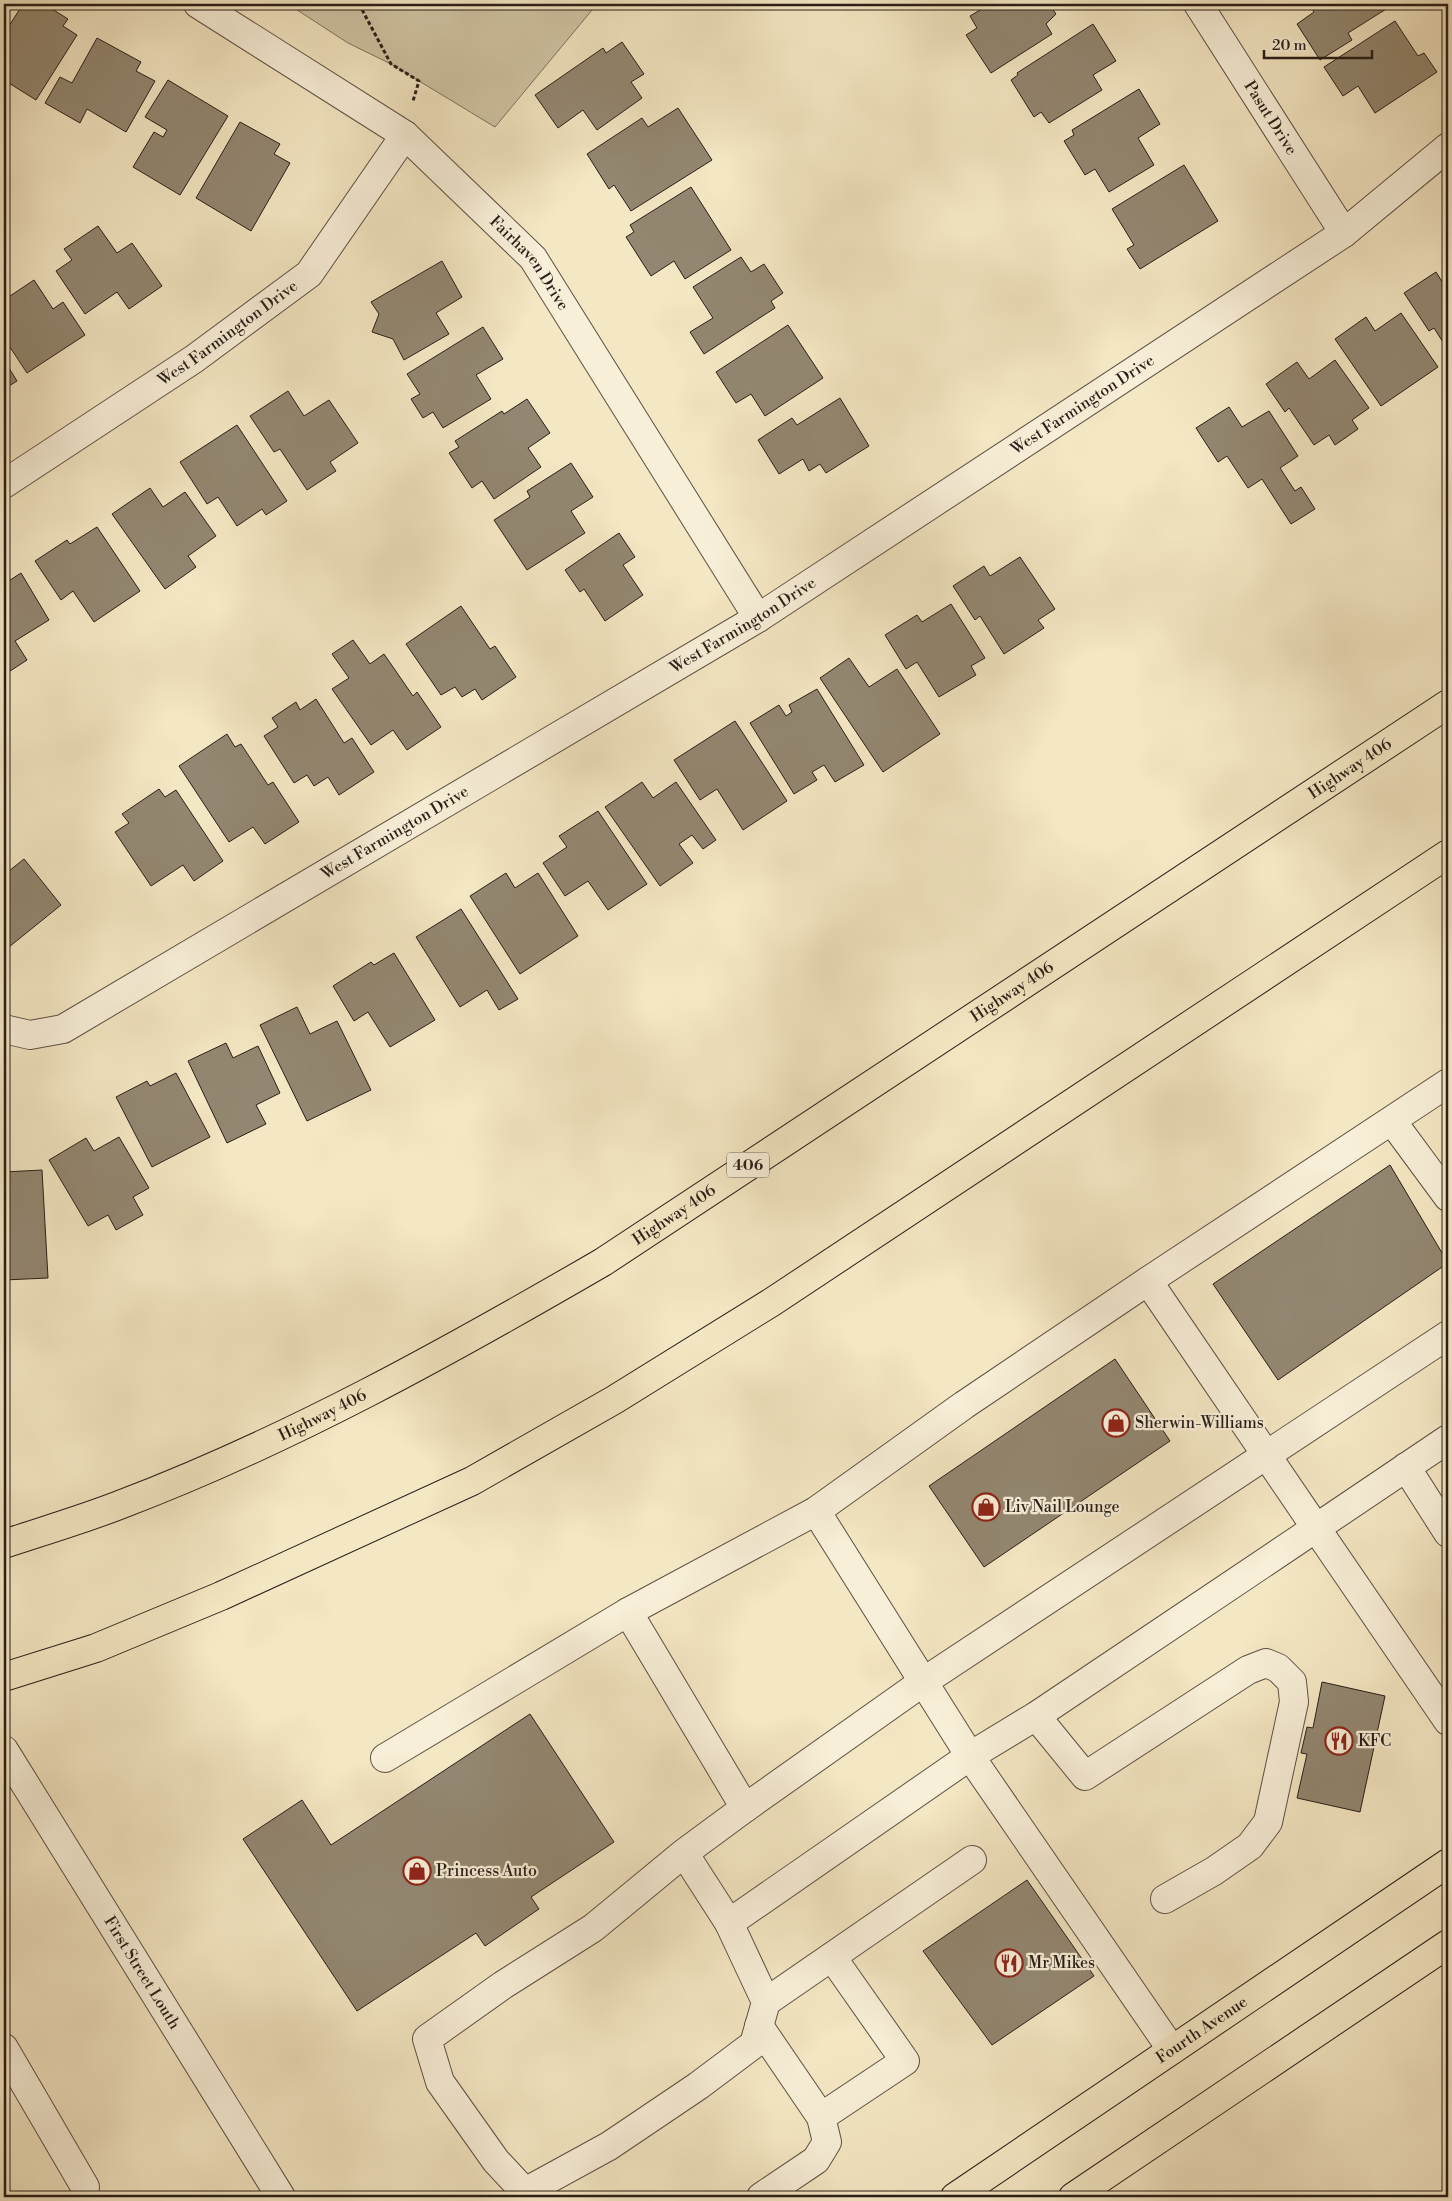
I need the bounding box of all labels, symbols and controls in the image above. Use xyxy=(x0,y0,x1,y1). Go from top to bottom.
scale bar xyxy=(1264,28,1372,60)
text: 20 m xyxy=(1272,36,1307,55)
street label: Pasut Drive xyxy=(1240,77,1302,159)
street label: Fairhaven Drive xyxy=(485,211,573,314)
street label: West Farmington Drive xyxy=(153,276,302,391)
street label: West Farmington Drive xyxy=(1006,350,1158,460)
street label: West Farmington Drive xyxy=(665,573,820,678)
street label: Highway 406 xyxy=(1305,734,1396,803)
street label: West Farmington Drive xyxy=(317,781,472,884)
street label: Highway 406 xyxy=(967,957,1058,1027)
road number: 406 xyxy=(727,1152,769,1178)
street label: Highway 406 xyxy=(629,1180,720,1250)
street label: Highway 406 xyxy=(275,1385,370,1445)
shop icon: Sherwin-Williams xyxy=(1101,1408,1131,1438)
place label: Sherwin-Williams xyxy=(1135,1413,1264,1433)
shop icon: Liv Nail Lounge xyxy=(971,1492,1001,1522)
place label: Liv Nail Lounge xyxy=(1005,1497,1120,1517)
restaurant icon: KFC xyxy=(1324,1726,1354,1756)
place label: KFC xyxy=(1358,1731,1391,1751)
shop icon: Princess Auto xyxy=(402,1856,432,1886)
place label: Princess Auto xyxy=(436,1861,537,1881)
street label: First Street Louth xyxy=(99,1912,185,2033)
restaurant icon: Mr Mikes xyxy=(994,1948,1024,1978)
place label: Mr Mikes xyxy=(1028,1953,1095,1973)
street label: Fourth Avenue xyxy=(1152,1992,1251,2068)

